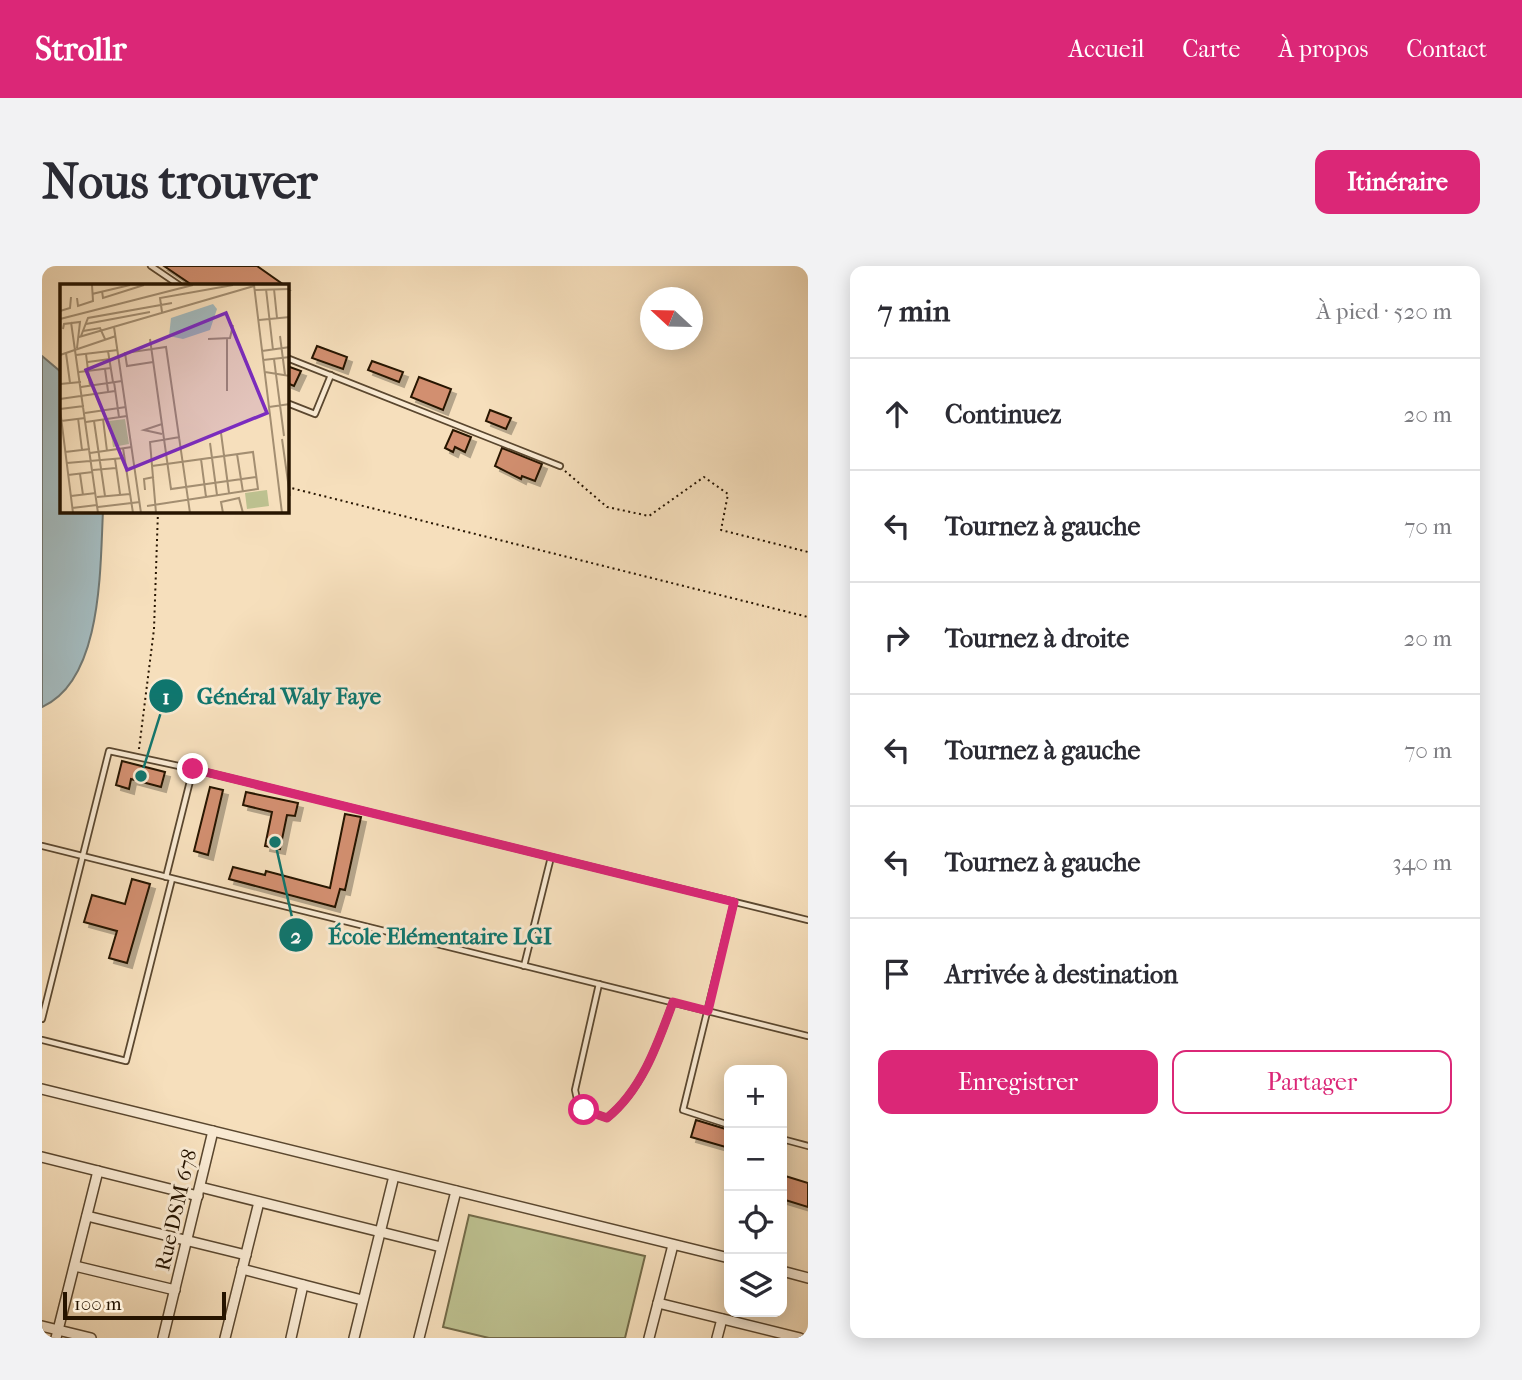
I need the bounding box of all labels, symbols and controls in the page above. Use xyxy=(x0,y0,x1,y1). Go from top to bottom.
text: Strollr xyxy=(35,30,126,69)
text: Accueil xyxy=(1069,35,1144,63)
text: Carte xyxy=(1182,35,1240,63)
text: À propos xyxy=(1278,35,1368,63)
text: Contact xyxy=(1406,35,1487,63)
button: Itinéraire xyxy=(1315,150,1480,214)
text: Nous trouver xyxy=(42,153,317,211)
inset map xyxy=(60,284,289,513)
north arrow xyxy=(640,287,703,350)
text: 7 min xyxy=(878,294,950,329)
text: À pied · 520 m xyxy=(1316,298,1452,325)
icon: ahead xyxy=(878,395,916,433)
text: Continuez xyxy=(945,399,1061,430)
text: 20 m xyxy=(1403,401,1452,428)
icon: left xyxy=(878,507,916,545)
text: Tournez à gauche xyxy=(945,511,1140,542)
text: 70 m xyxy=(1404,513,1452,540)
icon: right xyxy=(878,619,916,657)
text: Tournez à droite xyxy=(945,623,1129,654)
text: 20 m xyxy=(1403,625,1452,652)
callout: Général Waly Faye xyxy=(148,674,395,718)
text: Général Waly Faye xyxy=(197,683,382,710)
text: 1 xyxy=(162,685,170,709)
icon: left xyxy=(878,731,916,769)
text: Tournez à gauche xyxy=(945,735,1140,766)
text: 70 m xyxy=(1404,737,1452,764)
route end xyxy=(177,753,208,784)
icon: left xyxy=(878,843,916,881)
text: Tournez à gauche xyxy=(945,847,1140,878)
text: 340 m xyxy=(1392,849,1452,876)
callout: École Elémentaire LGI xyxy=(279,913,566,957)
text: École Elémentaire LGI xyxy=(328,922,552,950)
text: 2 xyxy=(291,924,302,948)
icon: arrive xyxy=(878,955,916,993)
text: Arrivée à destination xyxy=(945,959,1178,990)
button: Enregistrer xyxy=(878,1050,1158,1114)
button: Partager xyxy=(1172,1050,1452,1114)
map controls xyxy=(724,1065,787,1317)
button: + xyxy=(724,1065,787,1128)
route start xyxy=(568,1094,599,1125)
button: − xyxy=(724,1128,787,1191)
street label: Rue DSM 678 xyxy=(150,1147,202,1273)
button: locate xyxy=(724,1191,787,1254)
button: layers xyxy=(724,1254,787,1317)
scale bar xyxy=(63,1289,226,1321)
text: 100 m xyxy=(74,1293,122,1315)

